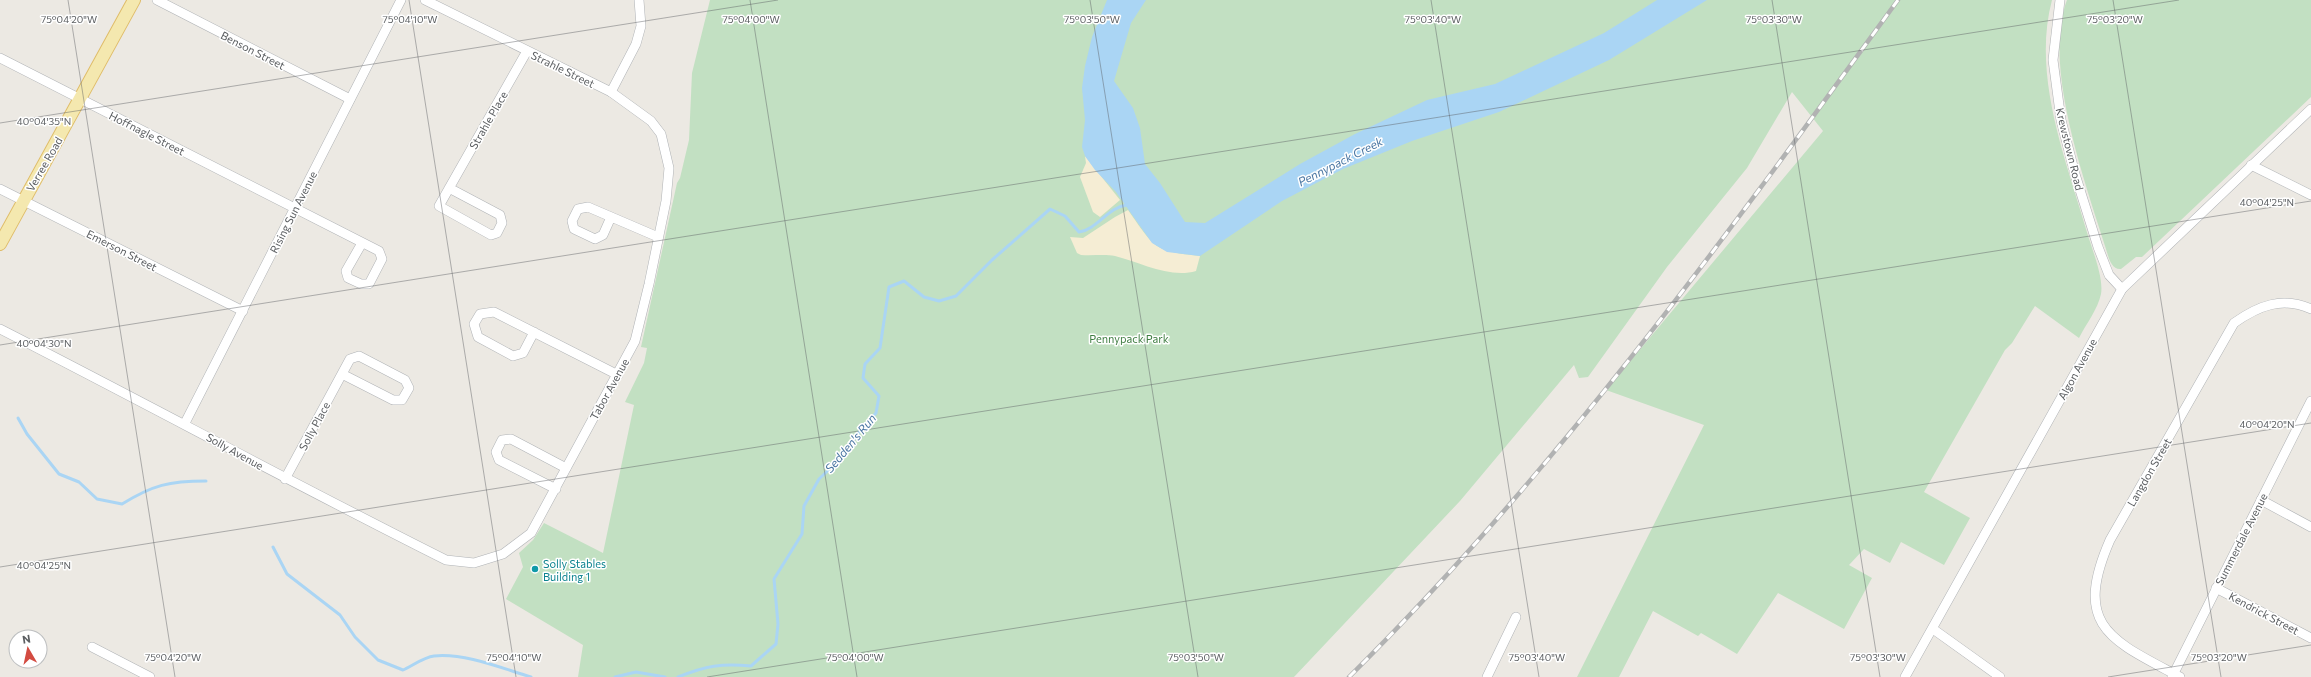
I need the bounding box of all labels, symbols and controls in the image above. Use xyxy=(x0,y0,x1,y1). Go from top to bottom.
text: 75°04'20"W xyxy=(41,13,97,25)
text: 75°04'10"W xyxy=(383,13,437,25)
text: 75°04'00"W xyxy=(722,13,780,25)
text: 75°03'50"W xyxy=(1064,13,1120,25)
text: 75°03'40"W xyxy=(1405,13,1461,25)
text: 75°03'30"W xyxy=(1746,13,1802,25)
text: 75°03'20"W xyxy=(2087,13,2143,25)
street label: Benson Street xyxy=(219,28,288,72)
street label: Strahle Street xyxy=(529,48,597,90)
street label: Strahle Place xyxy=(466,89,510,151)
street label: Krewstown Road xyxy=(2053,106,2087,192)
street label: Hoffnagle Street xyxy=(107,108,187,158)
text: 40°04'35"N xyxy=(17,115,71,127)
water label: Pennypack Creek xyxy=(1295,133,1385,188)
street label: Verree Road xyxy=(23,135,65,193)
street label: Rising Sun Avenue xyxy=(267,169,319,255)
text: 40°04'25"N xyxy=(2240,196,2294,208)
street label: Emerson Street xyxy=(85,227,160,274)
park label: Pennypack Park xyxy=(1089,332,1169,345)
street label: Algon Avenue xyxy=(2055,336,2099,402)
text: 40°04'30"N xyxy=(16,337,72,349)
street label: Tabor Avenue xyxy=(587,356,631,422)
street label: Solly Place xyxy=(296,399,332,452)
water label: Sedden's Run xyxy=(821,411,879,475)
text: 40°04'20"N xyxy=(2239,418,2295,430)
street label: Solly Avenue xyxy=(204,430,266,472)
street label: Langdon Street xyxy=(2124,435,2174,508)
street label: Summerdale Avenue xyxy=(2212,491,2270,587)
place label: Solly Stables Building 1 xyxy=(543,557,606,583)
text: 40°04'25"N xyxy=(17,559,71,571)
marker: Solly Stables Building 1 xyxy=(530,564,540,574)
street label: Kendrick Street xyxy=(2227,589,2302,637)
north arrow xyxy=(8,629,48,669)
text: N xyxy=(21,632,31,646)
text: 75°04'20"W xyxy=(145,651,201,663)
text: 75°04'10"W xyxy=(487,651,541,663)
text: 75°04'00"W xyxy=(826,651,884,663)
text: 75°03'50"W xyxy=(1168,651,1224,663)
text: 75°03'40"W xyxy=(1509,651,1565,663)
text: 75°03'30"W xyxy=(1850,651,1906,663)
text: 75°03'20"W xyxy=(2191,651,2247,663)

